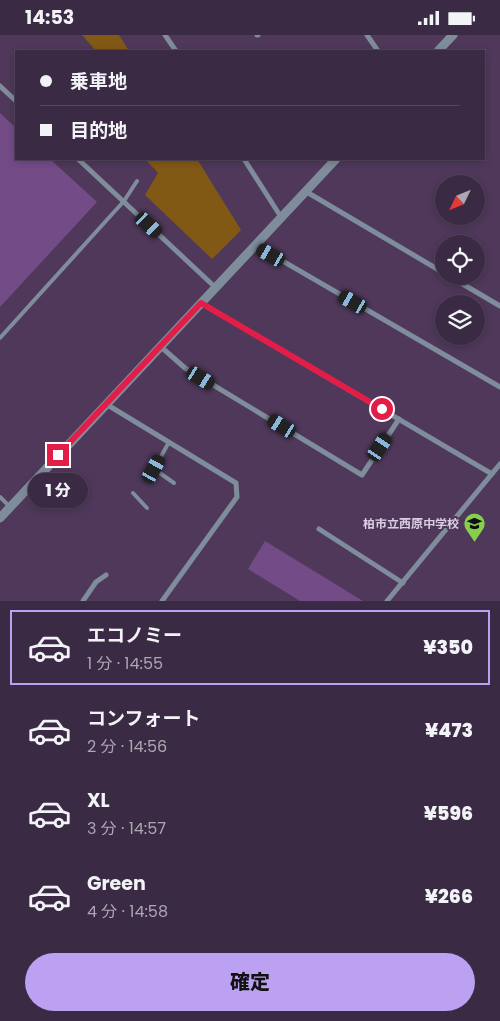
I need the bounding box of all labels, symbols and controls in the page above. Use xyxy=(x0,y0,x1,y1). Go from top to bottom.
text: 14:53 xyxy=(25,4,74,31)
text: 乗車地 xyxy=(70,68,127,95)
text: 目的地 xyxy=(70,117,127,144)
north arrow xyxy=(435,175,485,225)
map controls xyxy=(435,175,485,345)
car xyxy=(132,209,165,241)
button: locate xyxy=(435,235,485,285)
car xyxy=(254,241,287,269)
car xyxy=(336,288,369,316)
button: layers xyxy=(435,295,485,345)
car xyxy=(184,364,217,392)
route start xyxy=(371,398,393,420)
car xyxy=(265,412,298,440)
car xyxy=(365,430,394,464)
route end xyxy=(47,444,69,466)
car xyxy=(140,452,167,486)
callout: 1 分 xyxy=(28,473,88,507)
text: 1 分 xyxy=(45,479,71,502)
school or university icon: 柏市立西原中学校 xyxy=(463,511,487,542)
place label: 柏市立西原中学校 xyxy=(363,515,459,532)
text: エコノミー xyxy=(87,622,182,649)
icon: car xyxy=(27,625,72,670)
text: ¥350 xyxy=(423,634,473,661)
text: 1 分 · 14:55 xyxy=(87,652,163,675)
text: コンフォート xyxy=(87,705,200,732)
icon: car xyxy=(27,708,72,753)
text: ¥473 xyxy=(425,717,473,744)
text: 2 分 · 14:56 xyxy=(87,735,167,758)
text: XL xyxy=(87,787,110,814)
icon: car xyxy=(27,791,72,836)
text: ¥596 xyxy=(424,800,473,827)
text: 3 分 · 14:57 xyxy=(87,817,166,840)
text: Green xyxy=(87,870,146,897)
icon: car xyxy=(27,874,72,919)
text: ¥266 xyxy=(425,883,473,910)
text: 4 分 · 14:58 xyxy=(87,900,168,923)
button: 確定 xyxy=(25,953,475,1011)

